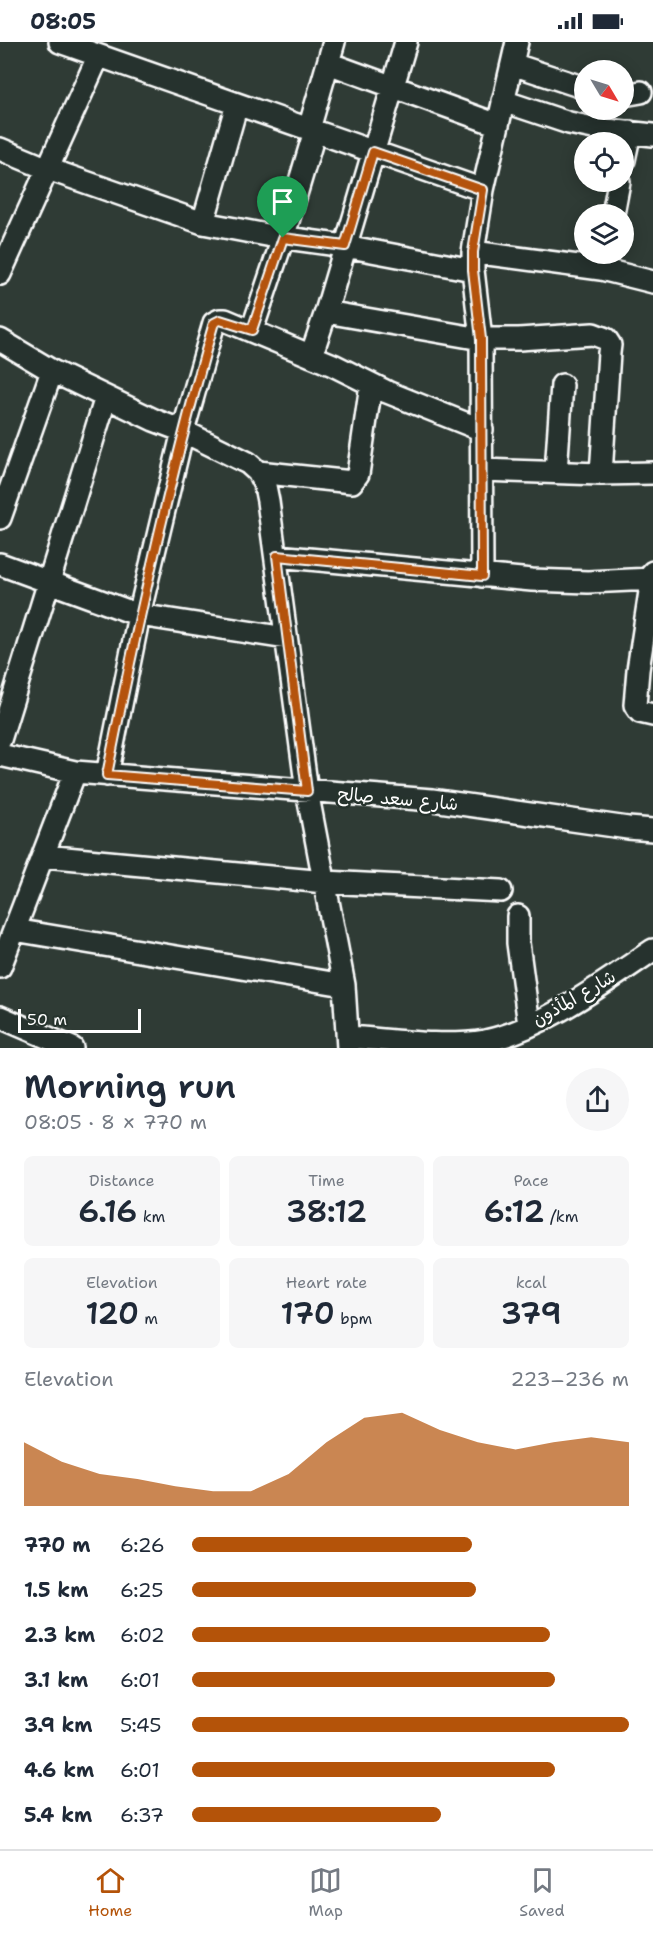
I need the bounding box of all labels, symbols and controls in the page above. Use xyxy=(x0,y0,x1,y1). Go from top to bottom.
text: 08:05 xyxy=(30,7,96,36)
north arrow xyxy=(574,60,634,120)
map controls xyxy=(574,60,634,264)
button: locate xyxy=(574,132,634,192)
pin xyxy=(257,176,308,238)
icon: arrive xyxy=(266,185,299,218)
button: layers xyxy=(574,204,634,264)
street label: شارع سعد صالح xyxy=(337,782,459,816)
street label: شارع المأذون xyxy=(528,964,620,1032)
scale bar xyxy=(18,1006,141,1034)
text: 50 m xyxy=(27,1009,67,1030)
text: Morning run xyxy=(24,1064,236,1109)
button: share xyxy=(566,1068,629,1131)
text: 08:05 · 8 × 770 m xyxy=(24,1109,207,1135)
text: Distance xyxy=(89,1170,155,1191)
text: Time xyxy=(308,1170,345,1191)
text: Pace xyxy=(514,1170,549,1191)
text: 6.16 xyxy=(78,1191,137,1232)
text: 38:12 xyxy=(286,1191,367,1232)
text: 6:12 xyxy=(484,1191,544,1232)
text: km xyxy=(137,1206,165,1227)
text: /km xyxy=(544,1206,579,1227)
text: Elevation xyxy=(86,1272,158,1293)
text: Heart rate xyxy=(286,1272,367,1293)
text: kcal xyxy=(516,1272,547,1293)
text: 120 xyxy=(86,1293,139,1334)
text: 170 xyxy=(281,1293,335,1334)
text: 379 xyxy=(501,1293,562,1334)
text: m xyxy=(139,1308,158,1329)
text: bpm xyxy=(335,1308,372,1329)
text: Elevation xyxy=(24,1366,114,1392)
text: 223–236 m xyxy=(511,1366,629,1392)
text: 770 m xyxy=(24,1532,90,1558)
text: 6:26 xyxy=(120,1532,165,1558)
text: 1.5 km xyxy=(24,1577,88,1603)
text: 6:25 xyxy=(120,1577,164,1603)
text: 2.3 km xyxy=(24,1622,95,1648)
text: 6:02 xyxy=(120,1622,165,1648)
text: 3.1 km xyxy=(24,1667,88,1693)
text: 6:01 xyxy=(120,1667,160,1693)
text: 3.9 km xyxy=(24,1712,93,1738)
text: 5:45 xyxy=(120,1712,161,1738)
text: 4.6 km xyxy=(24,1757,94,1783)
text: 6:01 xyxy=(120,1757,160,1783)
text: 5.4 km xyxy=(24,1802,92,1828)
text: 6:37 xyxy=(120,1802,164,1828)
tab: Home xyxy=(88,1864,132,1921)
tab: Map xyxy=(309,1864,343,1921)
tab: Saved xyxy=(519,1864,565,1921)

